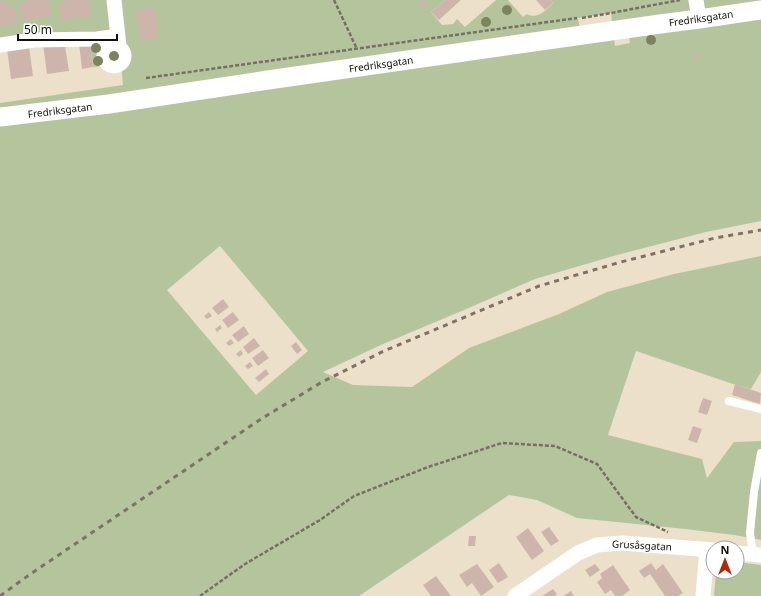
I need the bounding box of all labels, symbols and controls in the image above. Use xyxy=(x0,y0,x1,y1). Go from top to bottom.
street label: Fredriksgatan xyxy=(668,7,734,29)
scale bar xyxy=(18,16,117,42)
text: 50 m xyxy=(24,21,52,38)
street label: Fredriksgatan xyxy=(348,53,414,75)
street label: Fredriksgatan xyxy=(27,99,93,121)
street label: Grusåsgatan xyxy=(612,536,672,554)
north arrow xyxy=(705,540,745,580)
text: N xyxy=(721,542,729,557)

